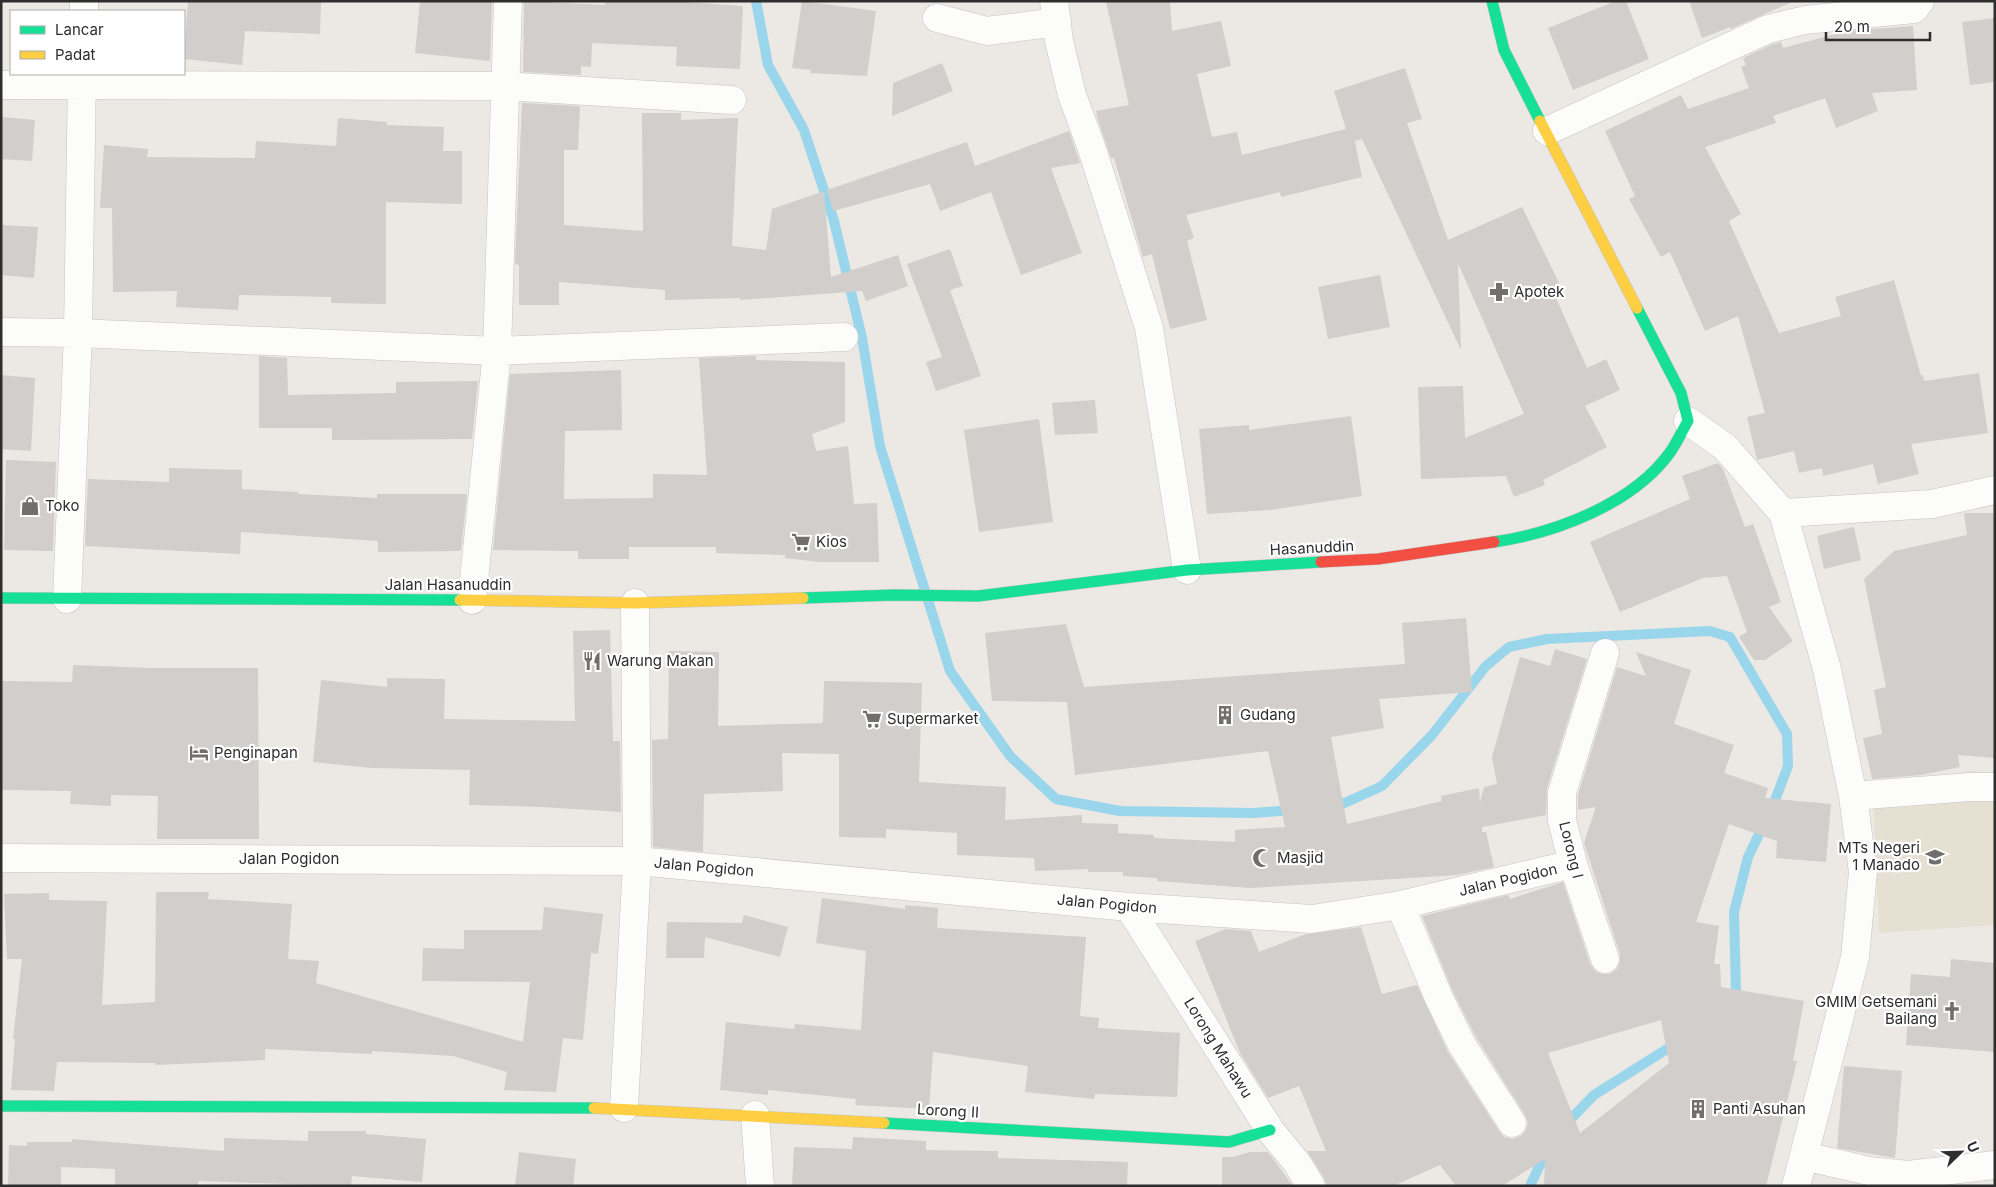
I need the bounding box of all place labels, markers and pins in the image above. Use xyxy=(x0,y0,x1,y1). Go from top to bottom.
pharmacy icon: Apotek xyxy=(1488,281,1510,303)
place label: Apotek xyxy=(1514,282,1565,301)
shop icon: Toko xyxy=(19,495,41,517)
place label: Toko xyxy=(45,496,79,515)
supermarket icon: Kios xyxy=(790,531,812,553)
place label: Kios xyxy=(816,532,847,551)
restaurant icon: Warung Makan xyxy=(581,650,603,672)
place label: Warung Makan xyxy=(607,651,714,670)
building icon: Gudang xyxy=(1214,704,1236,726)
place label: Gudang xyxy=(1240,705,1296,724)
supermarket icon: Supermarket xyxy=(861,708,883,730)
place label: Supermarket xyxy=(887,709,978,728)
hotel icon: Penginapan xyxy=(188,742,210,764)
place label: Penginapan xyxy=(214,743,298,762)
place label: MTs Negeri 1 Manado xyxy=(1838,838,1920,874)
school or university icon: MTs Negeri 1 Manado xyxy=(1924,846,1946,868)
mosque icon: Masjid xyxy=(1251,847,1273,869)
place label: Masjid xyxy=(1277,848,1323,867)
place label: GMIM Getsemani Bailang xyxy=(1815,992,1937,1028)
church icon: GMIM Getsemani Bailang xyxy=(1941,1000,1963,1022)
building icon: Panti Asuhan xyxy=(1687,1098,1709,1120)
place label: Panti Asuhan xyxy=(1713,1099,1806,1118)

